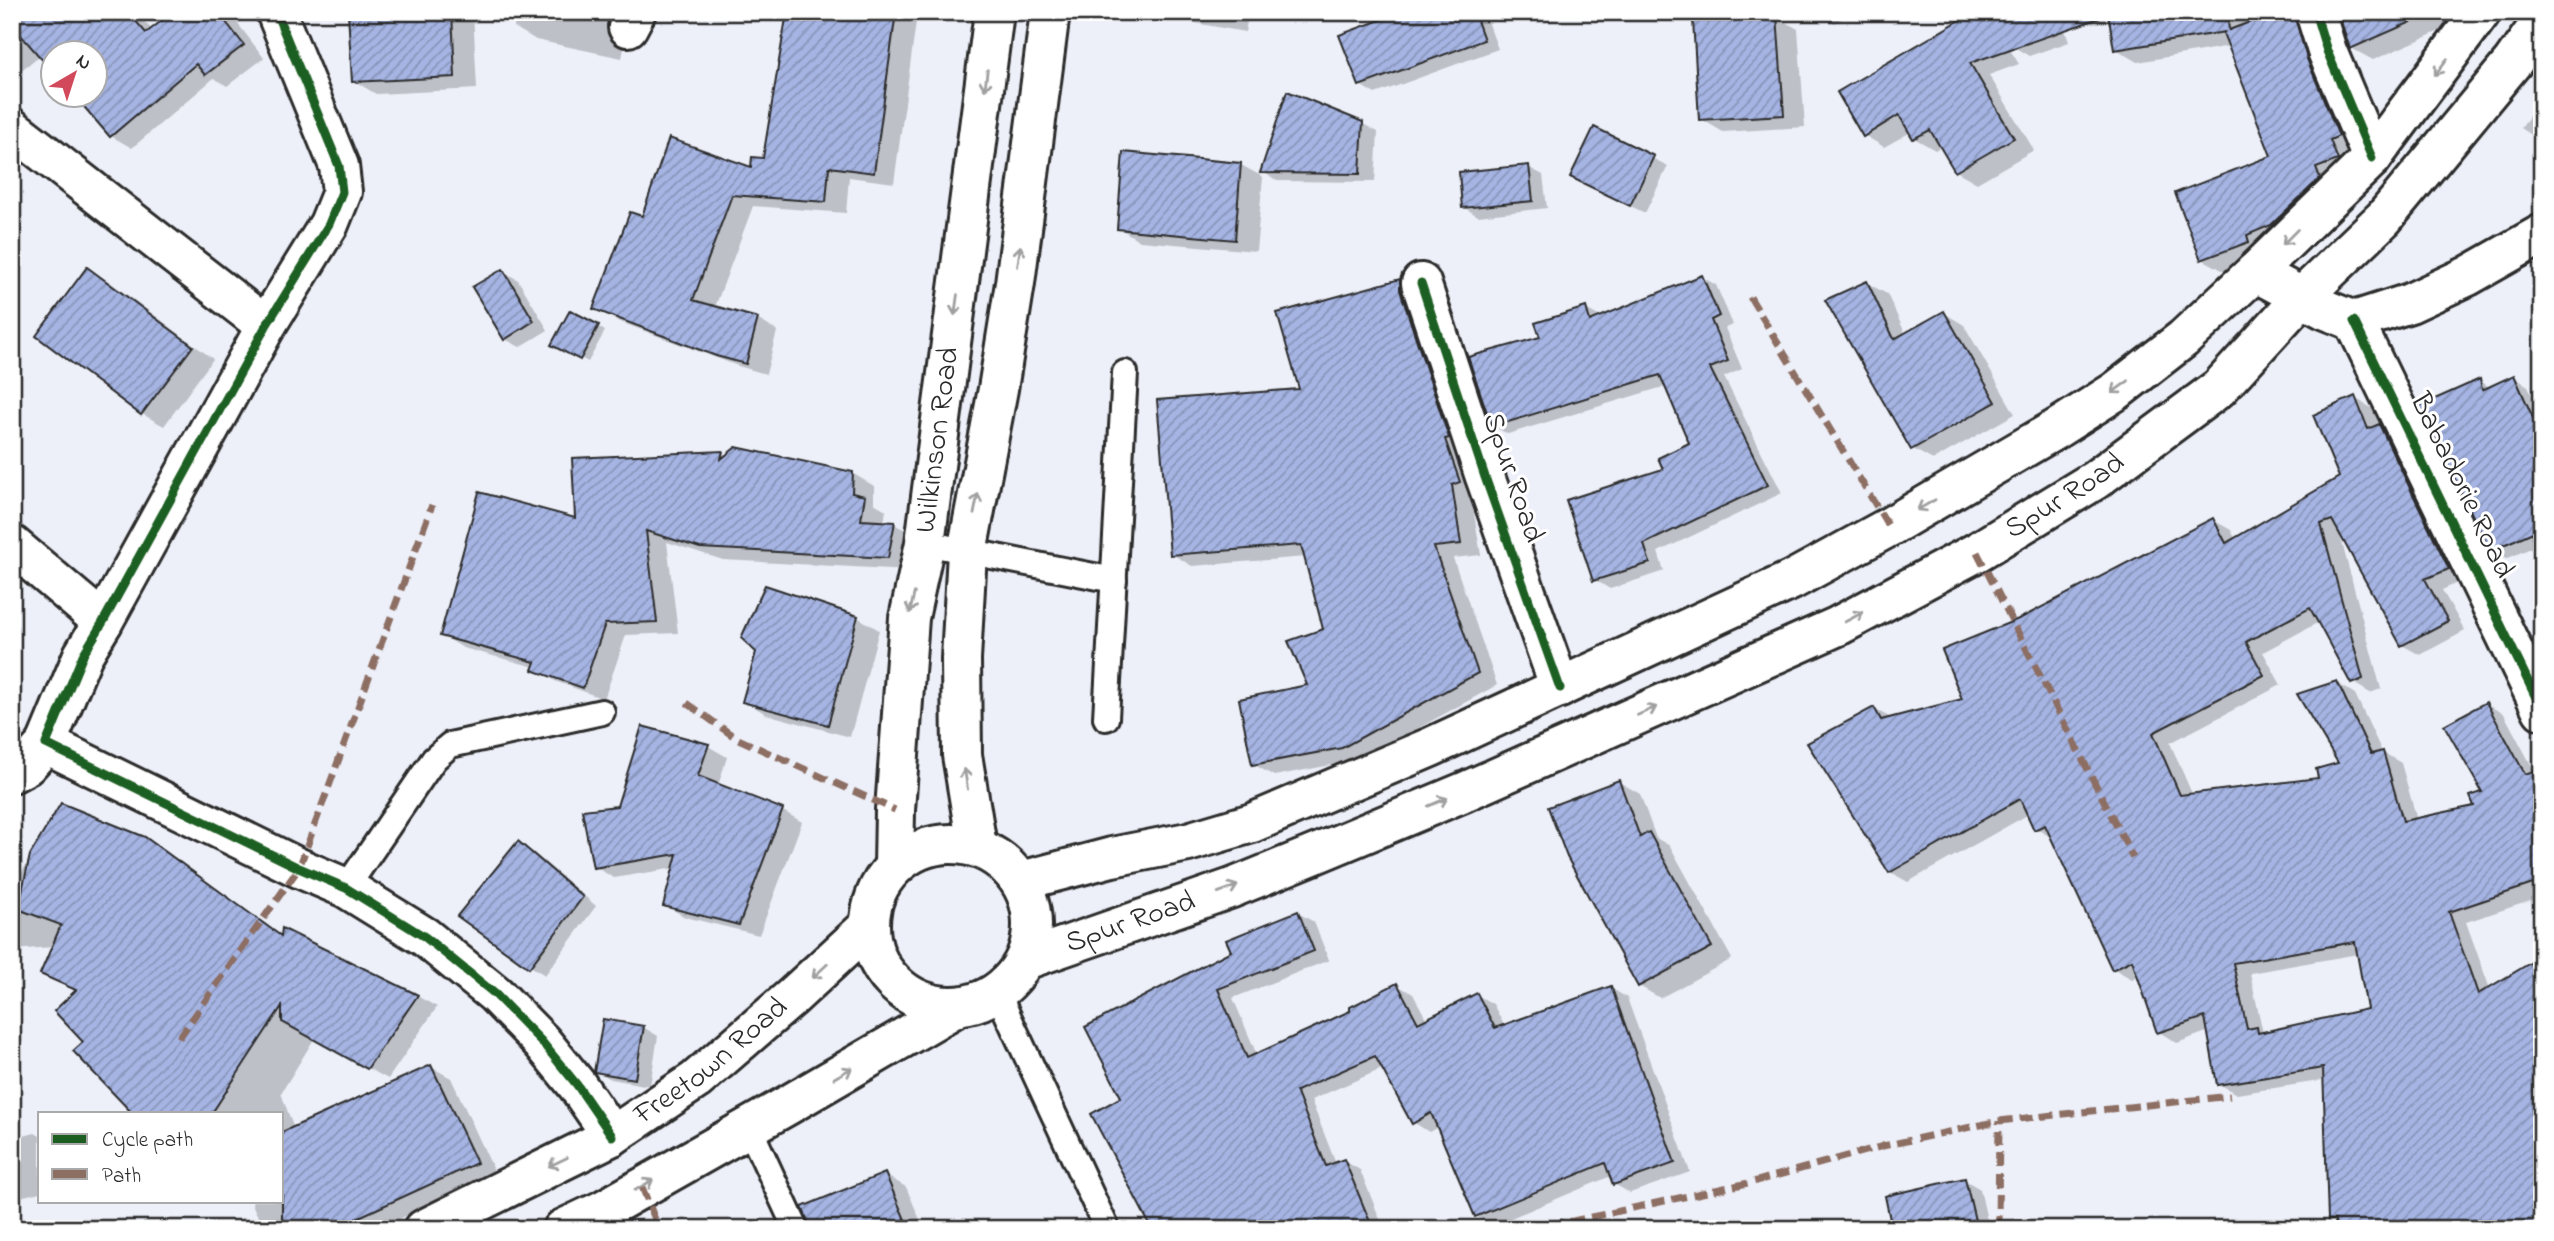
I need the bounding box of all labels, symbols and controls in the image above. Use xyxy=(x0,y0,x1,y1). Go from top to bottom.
north arrow xyxy=(38,38,108,108)
text: N xyxy=(70,48,97,77)
one-way arrow xyxy=(2433,57,2448,76)
one-way arrow xyxy=(979,68,992,91)
one-way arrow xyxy=(2282,228,2299,245)
one-way arrow xyxy=(1012,245,1025,267)
one-way arrow xyxy=(949,294,962,316)
street label: Wilkinson Road xyxy=(905,344,972,536)
one-way arrow xyxy=(2111,380,2130,394)
street label: Babadorie Road xyxy=(2397,385,2525,586)
street label: Spur Road xyxy=(1469,407,1555,549)
street label: Spur Road xyxy=(1997,442,2135,552)
one-way arrow xyxy=(970,493,984,516)
one-way arrow xyxy=(1916,499,1936,513)
one-way arrow xyxy=(904,591,918,614)
one-way arrow xyxy=(1843,610,1864,624)
one-way arrow xyxy=(1635,704,1657,717)
one-way arrow xyxy=(959,768,972,791)
one-way arrow xyxy=(1427,795,1449,808)
street label: Spur Road xyxy=(1060,880,1202,966)
one-way arrow xyxy=(1217,882,1239,894)
one-way arrow xyxy=(812,963,829,980)
street label: Freetown Road xyxy=(625,987,799,1138)
one-way arrow xyxy=(832,1066,852,1080)
legend xyxy=(38,1112,284,1202)
text: Cycle path xyxy=(102,1126,193,1158)
one-way arrow xyxy=(548,1156,569,1170)
text: Path xyxy=(102,1162,141,1192)
one-way arrow xyxy=(634,1178,654,1192)

